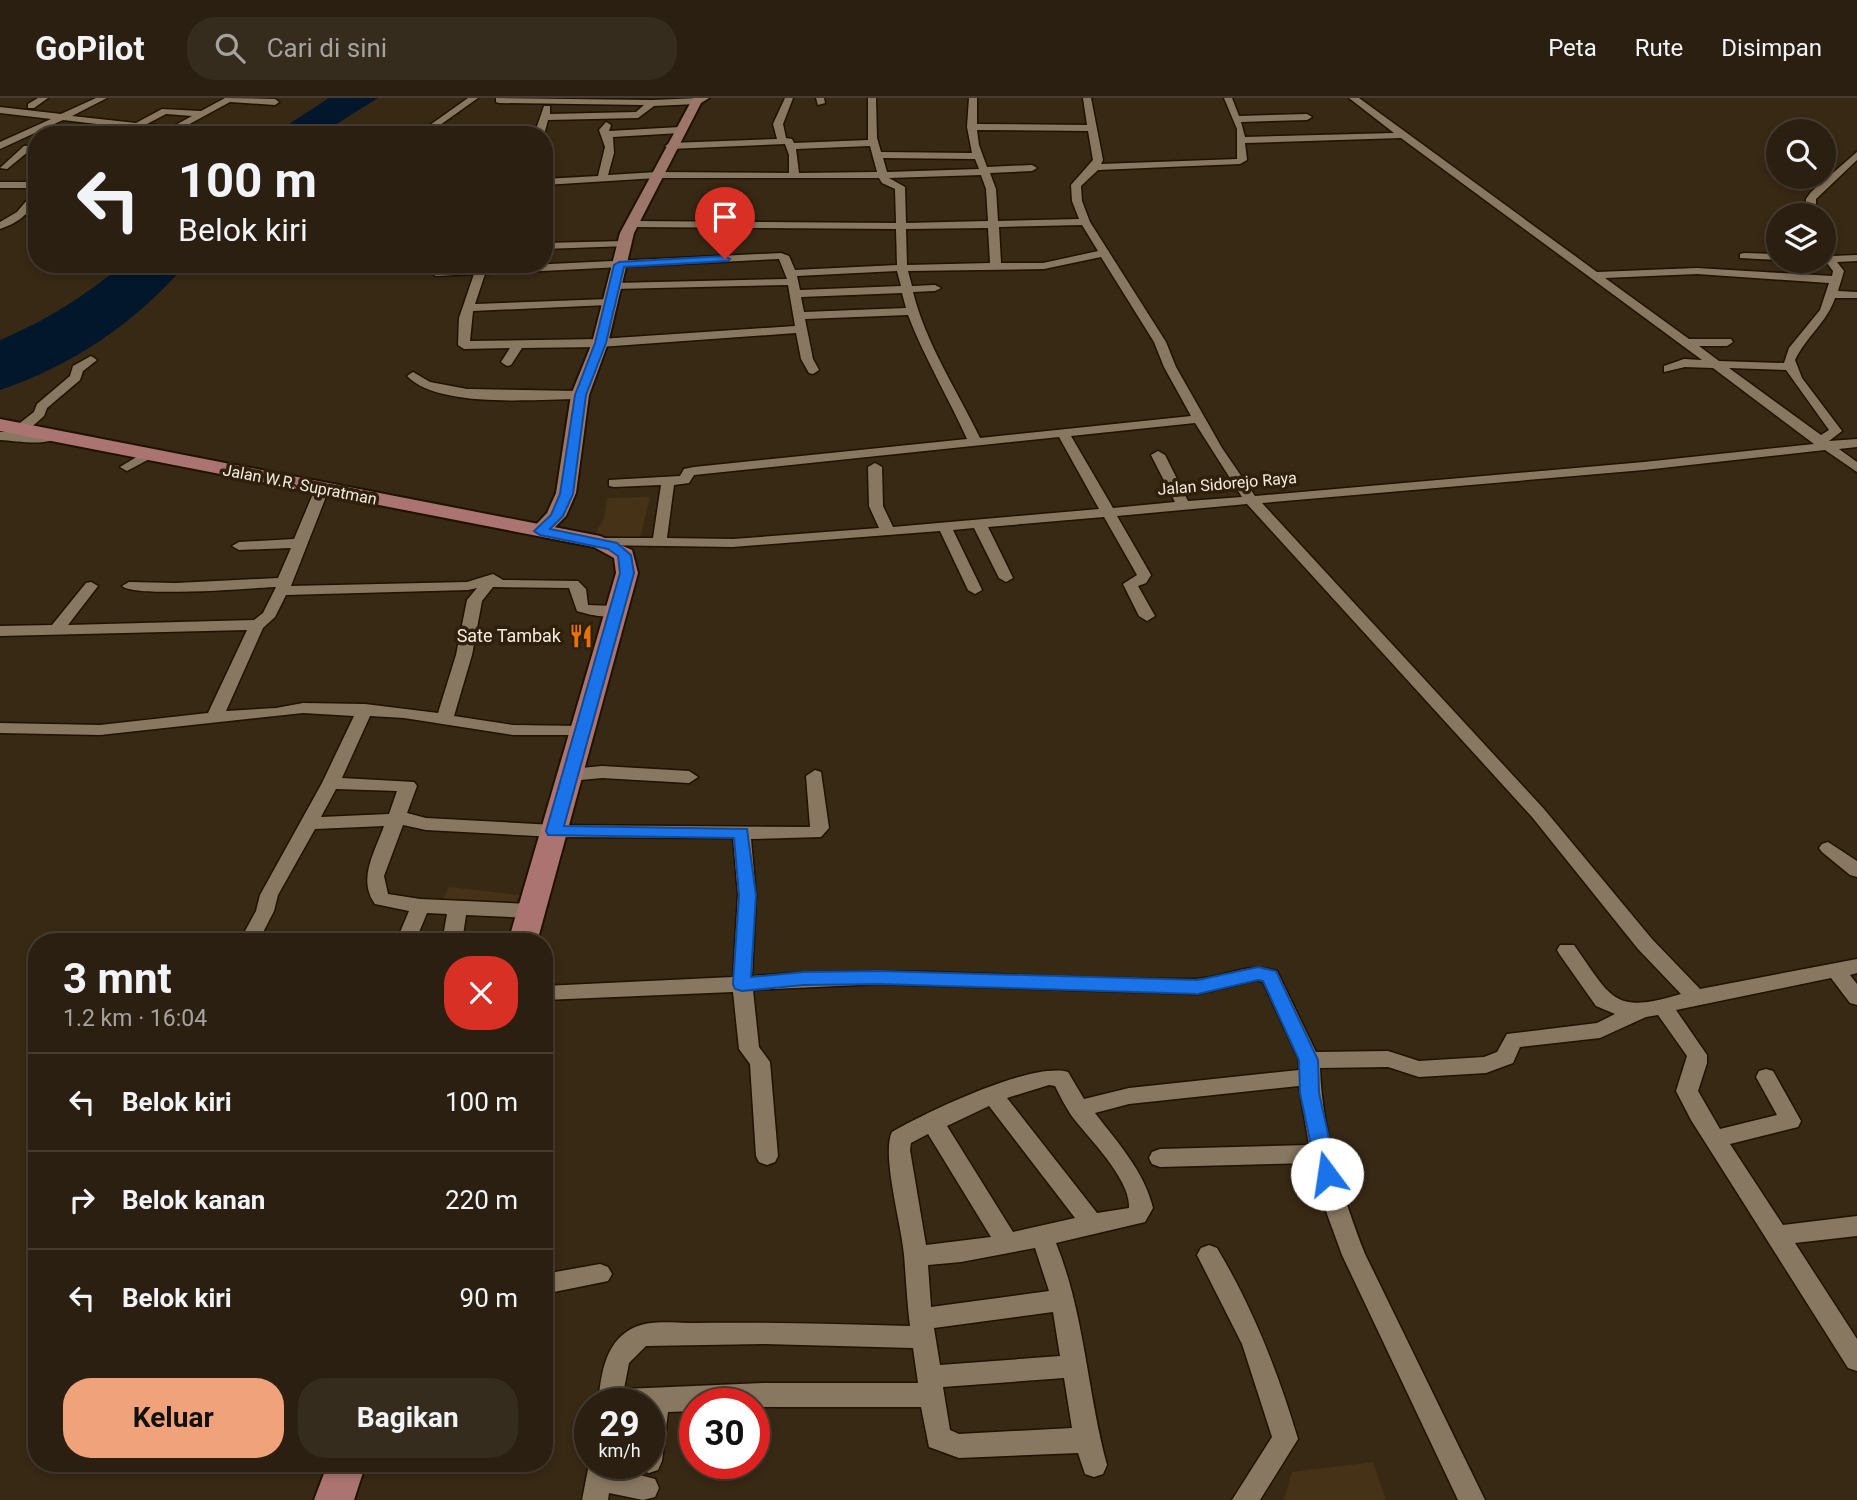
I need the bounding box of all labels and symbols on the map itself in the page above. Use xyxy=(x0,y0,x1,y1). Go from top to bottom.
pin xyxy=(695,187,755,259)
street label: Jalan W.R. Supratman xyxy=(221,460,378,509)
street label: Jalan Sidorejo Raya xyxy=(1157,468,1297,499)
restaurant icon: Sate Tambak xyxy=(567,622,595,650)
place label: Sate Tambak xyxy=(457,625,562,646)
position arrow xyxy=(1290,1137,1364,1211)
speed limit sign: 30 xyxy=(679,1388,770,1479)

